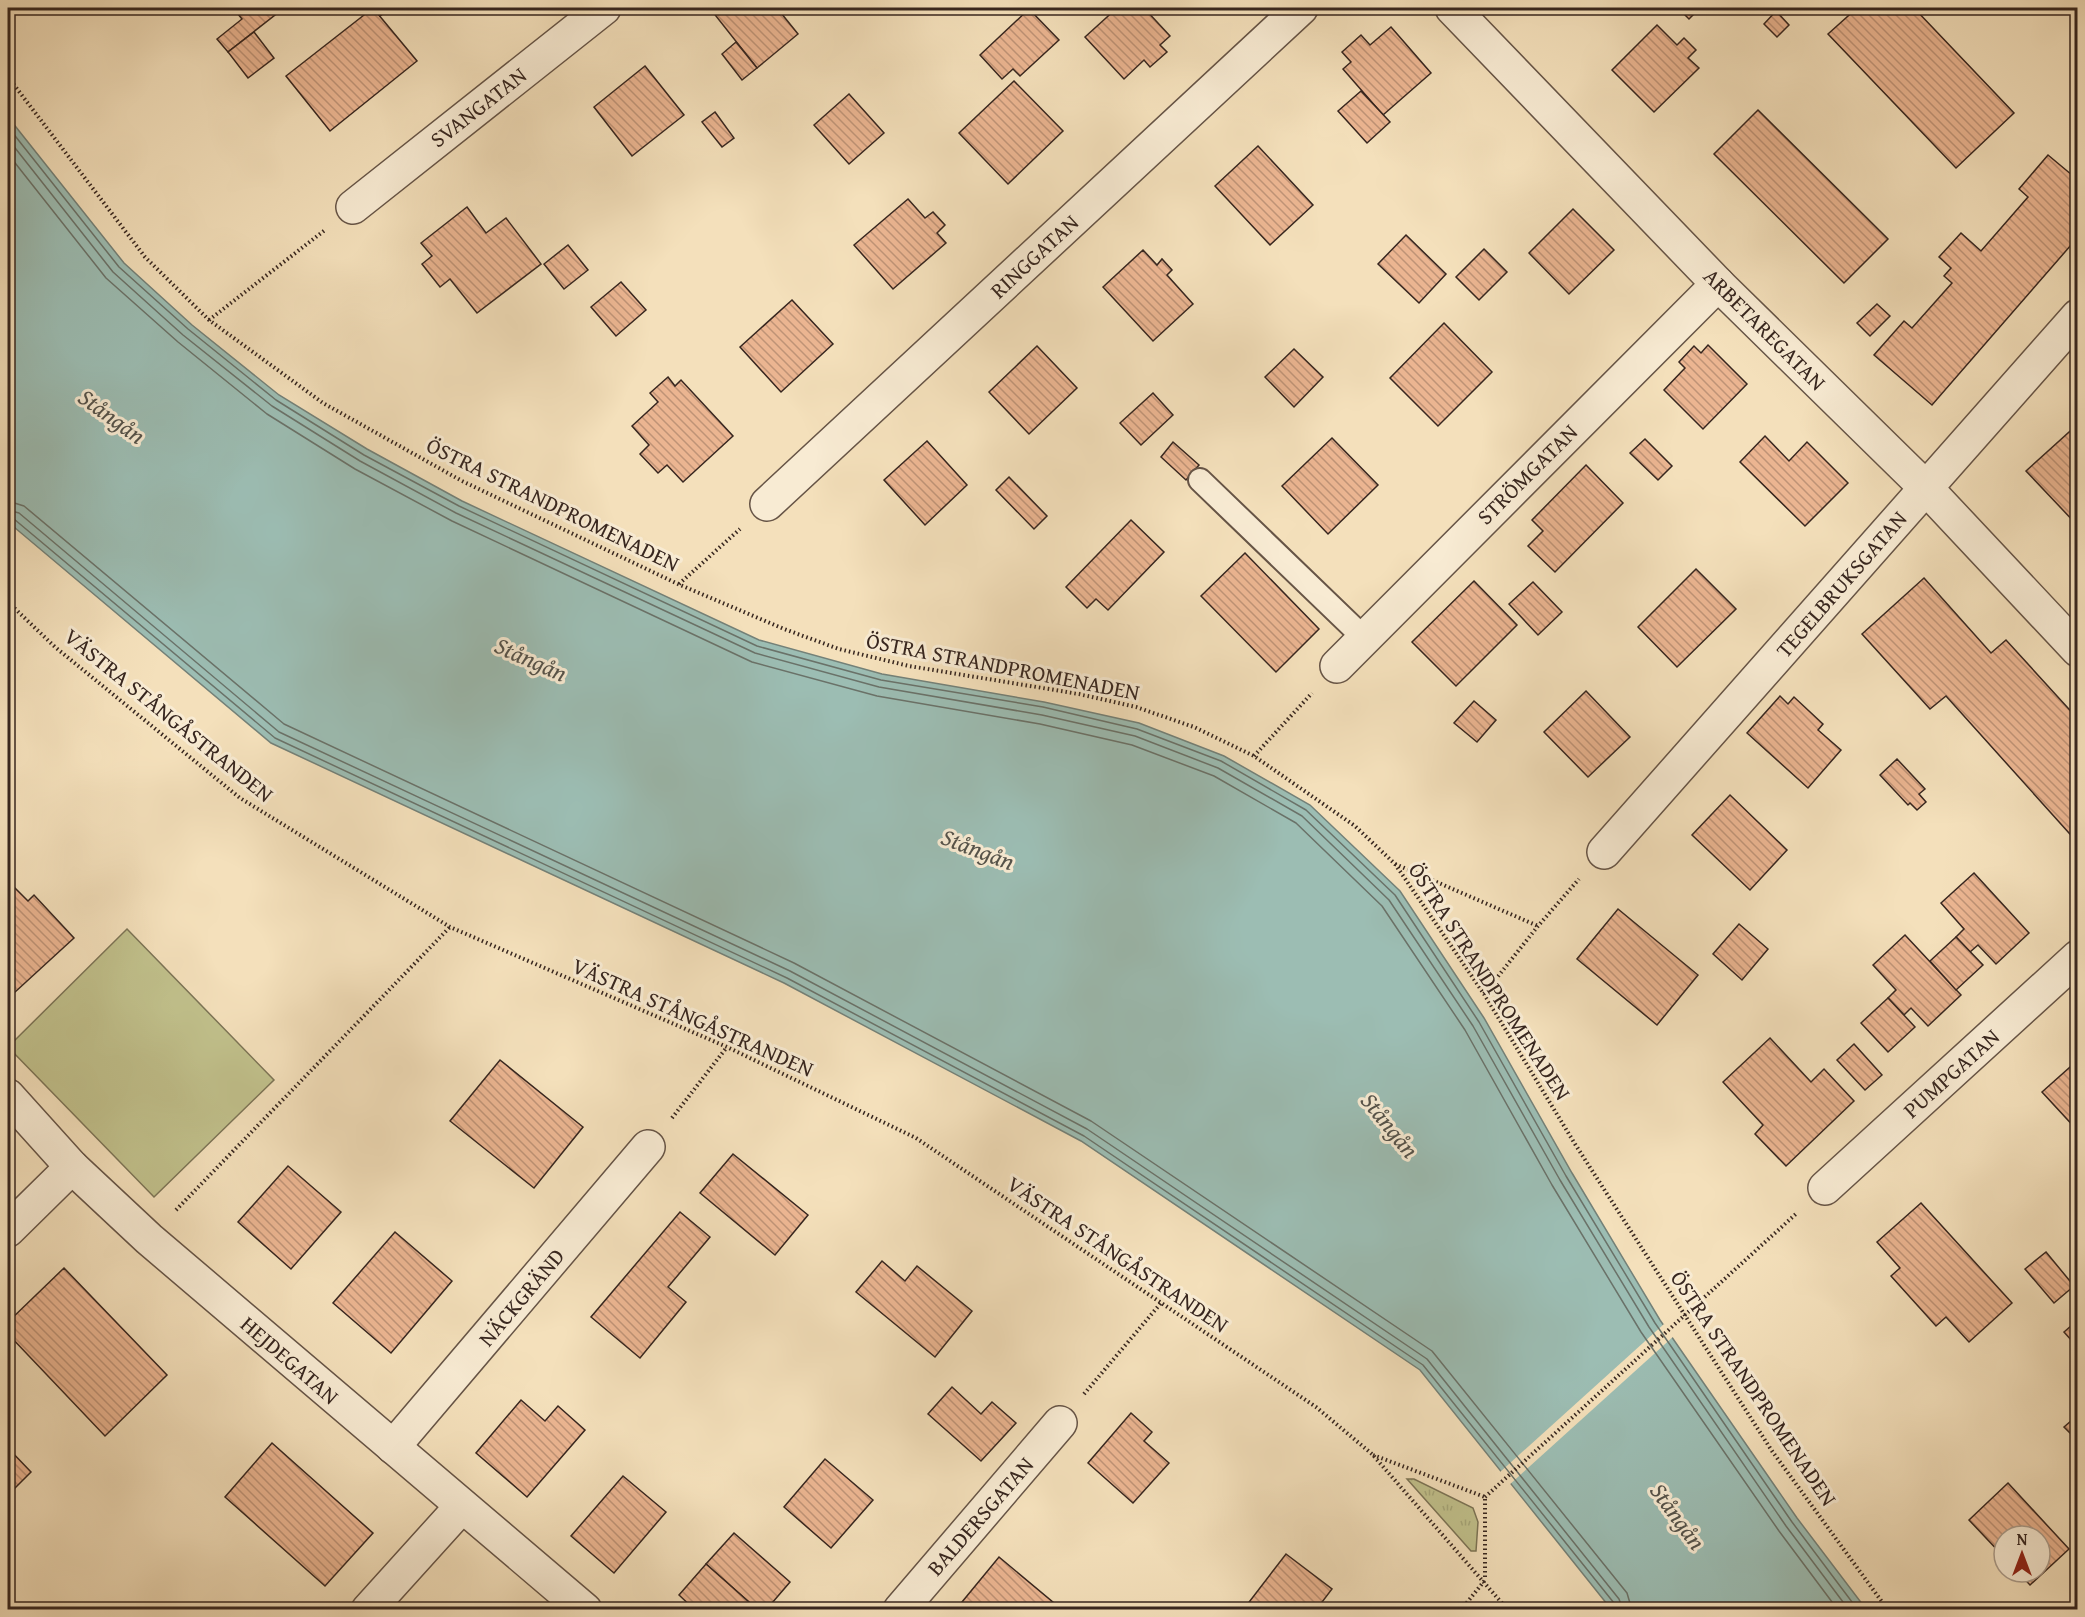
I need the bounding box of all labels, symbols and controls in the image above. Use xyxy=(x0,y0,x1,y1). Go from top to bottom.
street label: SVANGATAN xyxy=(423,59,533,155)
street label: RINGGATAN xyxy=(983,207,1085,305)
street label: ARBETAREGATAN xyxy=(1696,260,1834,398)
water label: Stångån xyxy=(71,380,153,452)
street label: STRÖMGATAN xyxy=(1469,416,1585,532)
street label: ÖSTRA STRANDPROMENADEN xyxy=(421,429,685,579)
street label: TEGELBRUKSGATAN xyxy=(1768,503,1914,665)
street label: VÄSTRA STÅNGÅSTRANDEN xyxy=(57,620,281,810)
street label: ÖSTRA STRANDPROMENADEN xyxy=(864,624,1142,708)
water label: Stångån xyxy=(489,628,573,690)
water label: Stångån xyxy=(936,819,1020,879)
street label: ÖSTRA STRANDPROMENADEN xyxy=(1401,856,1579,1106)
street label: VÄSTRA STÅNGÅSTRANDEN xyxy=(567,949,819,1085)
street label: PUMPGATAN xyxy=(1896,1021,2006,1125)
water label: Stångån xyxy=(1353,1085,1427,1165)
street label: VÄSTRA STÅNGÅSTRANDEN xyxy=(1001,1168,1235,1340)
street label: NÄCKGRÄND xyxy=(470,1241,572,1353)
street label: ÖSTRA STRANDPROMENADEN xyxy=(1663,1264,1845,1512)
street label: HEJDEGATAN xyxy=(234,1308,346,1412)
street label: BALDERSGATAN xyxy=(919,1449,1041,1583)
water label: Stångån xyxy=(1642,1475,1714,1557)
north arrow xyxy=(1992,1524,2052,1584)
text: N xyxy=(2017,1527,2028,1551)

